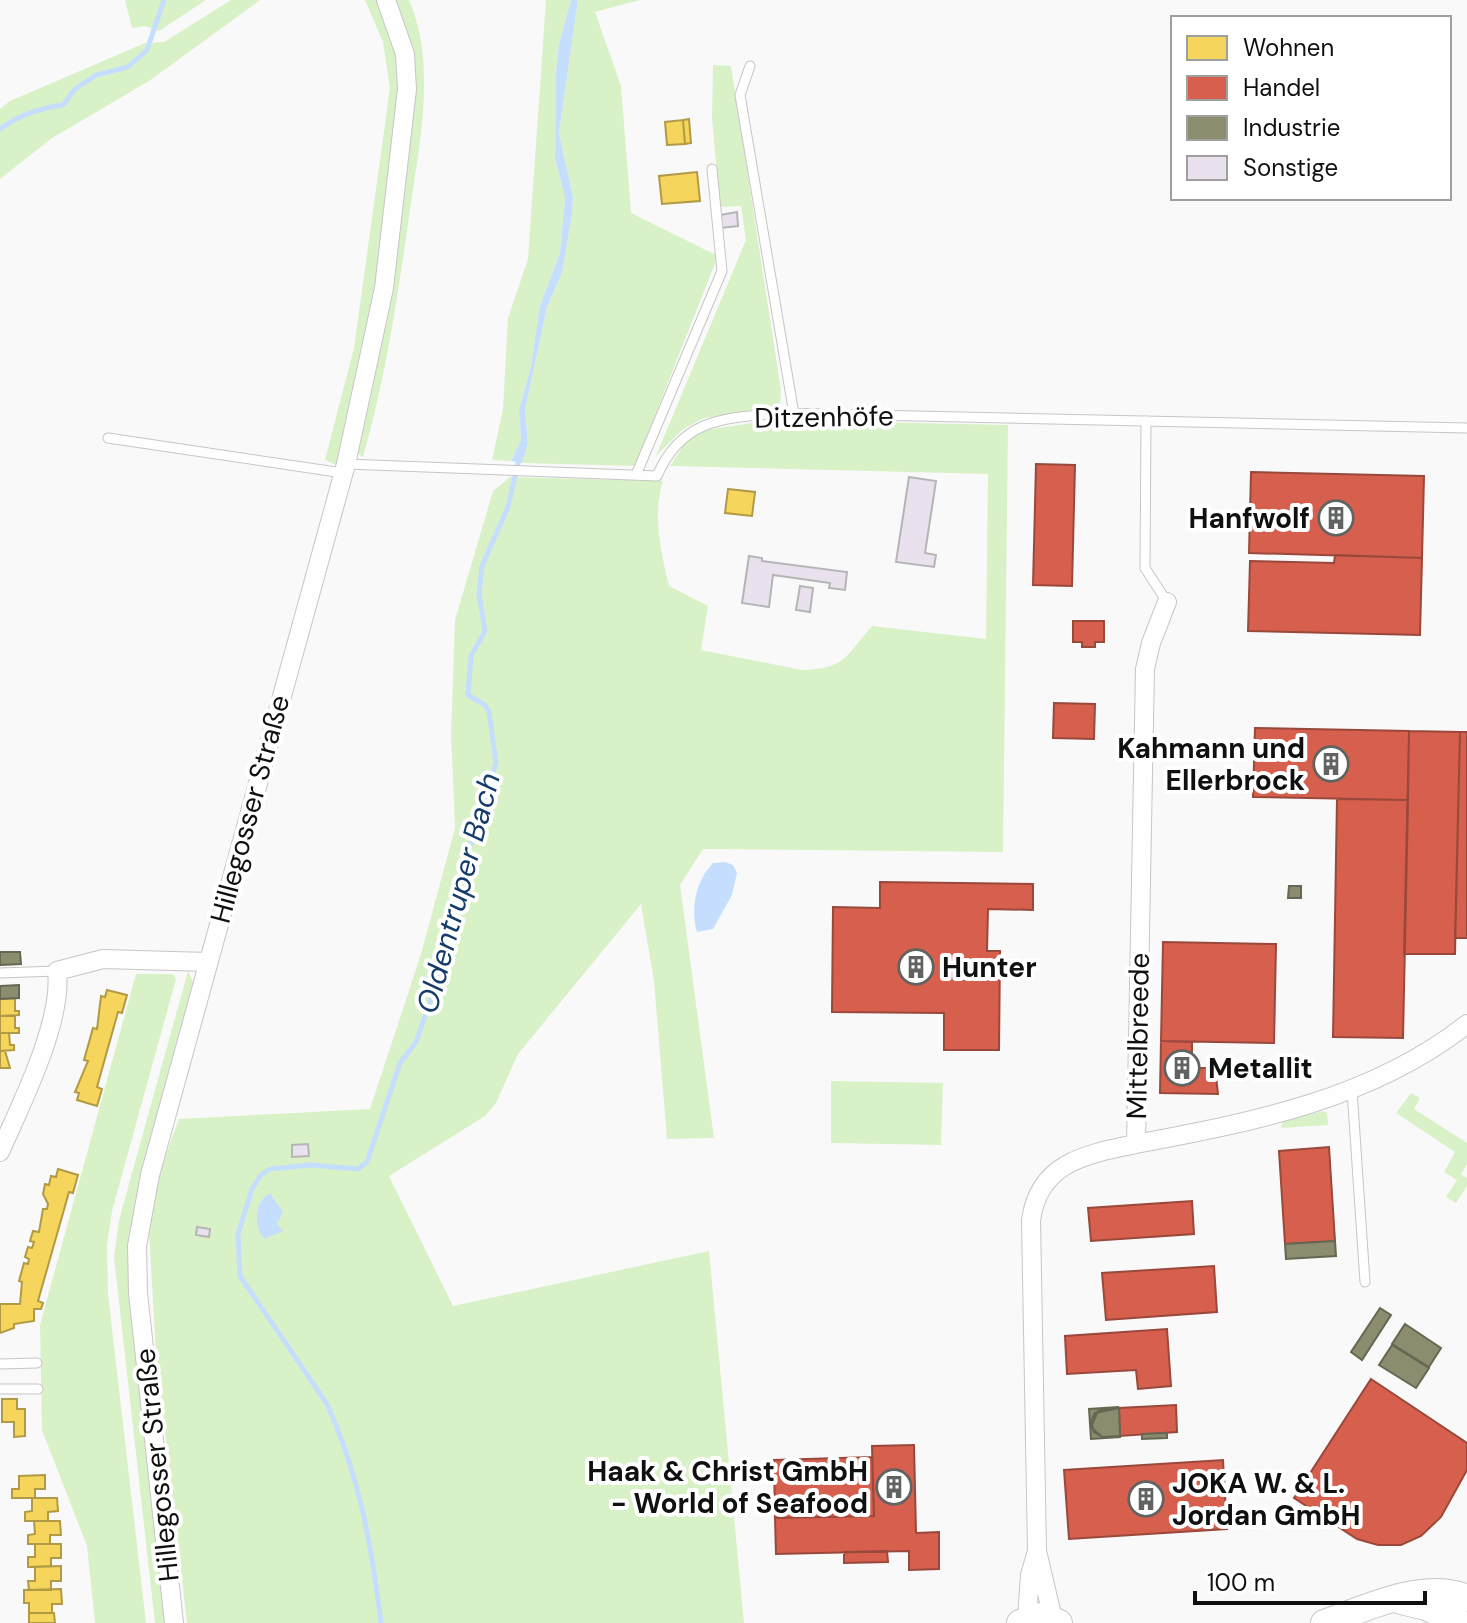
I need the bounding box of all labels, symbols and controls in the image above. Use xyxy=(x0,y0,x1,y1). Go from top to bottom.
legend xyxy=(1171,16,1451,200)
text: Wohnen xyxy=(1243,32,1334,63)
text: Handel xyxy=(1243,72,1320,103)
text: Industrie xyxy=(1243,112,1340,143)
text: Sonstige xyxy=(1243,152,1338,183)
street label: Ditzenhöfe xyxy=(754,397,894,437)
building icon: Hanfwolf xyxy=(1317,499,1355,537)
place label: Hanfwolf xyxy=(1189,500,1310,537)
street label: Hillegosser Straße xyxy=(202,691,298,927)
place label: Kahmann und Ellerbrock xyxy=(1117,730,1305,799)
building icon: Kahmann und Ellerbrock xyxy=(1312,745,1350,783)
water label: Oldentruper Bach xyxy=(407,768,509,1018)
building icon: Hunter xyxy=(897,948,935,986)
place label: Hunter xyxy=(942,949,1037,986)
street label: Mittelbreede xyxy=(1118,952,1158,1120)
building icon: Metallit xyxy=(1163,1049,1201,1087)
place label: Metallit xyxy=(1208,1050,1313,1087)
street label: Hillegosser Straße xyxy=(126,1346,188,1584)
place label: Haak & Christ GmbH - World of Seafood xyxy=(587,1453,868,1522)
place label: JOKA W. & L. Jordan GmbH xyxy=(1172,1465,1361,1534)
building icon: Haak & Christ GmbH - World of Seafood xyxy=(875,1468,913,1506)
building icon: JOKA W. & L. Jordan GmbH xyxy=(1127,1480,1165,1518)
scale bar xyxy=(1195,1555,1425,1605)
text: 100 m xyxy=(1207,1567,1275,1598)

